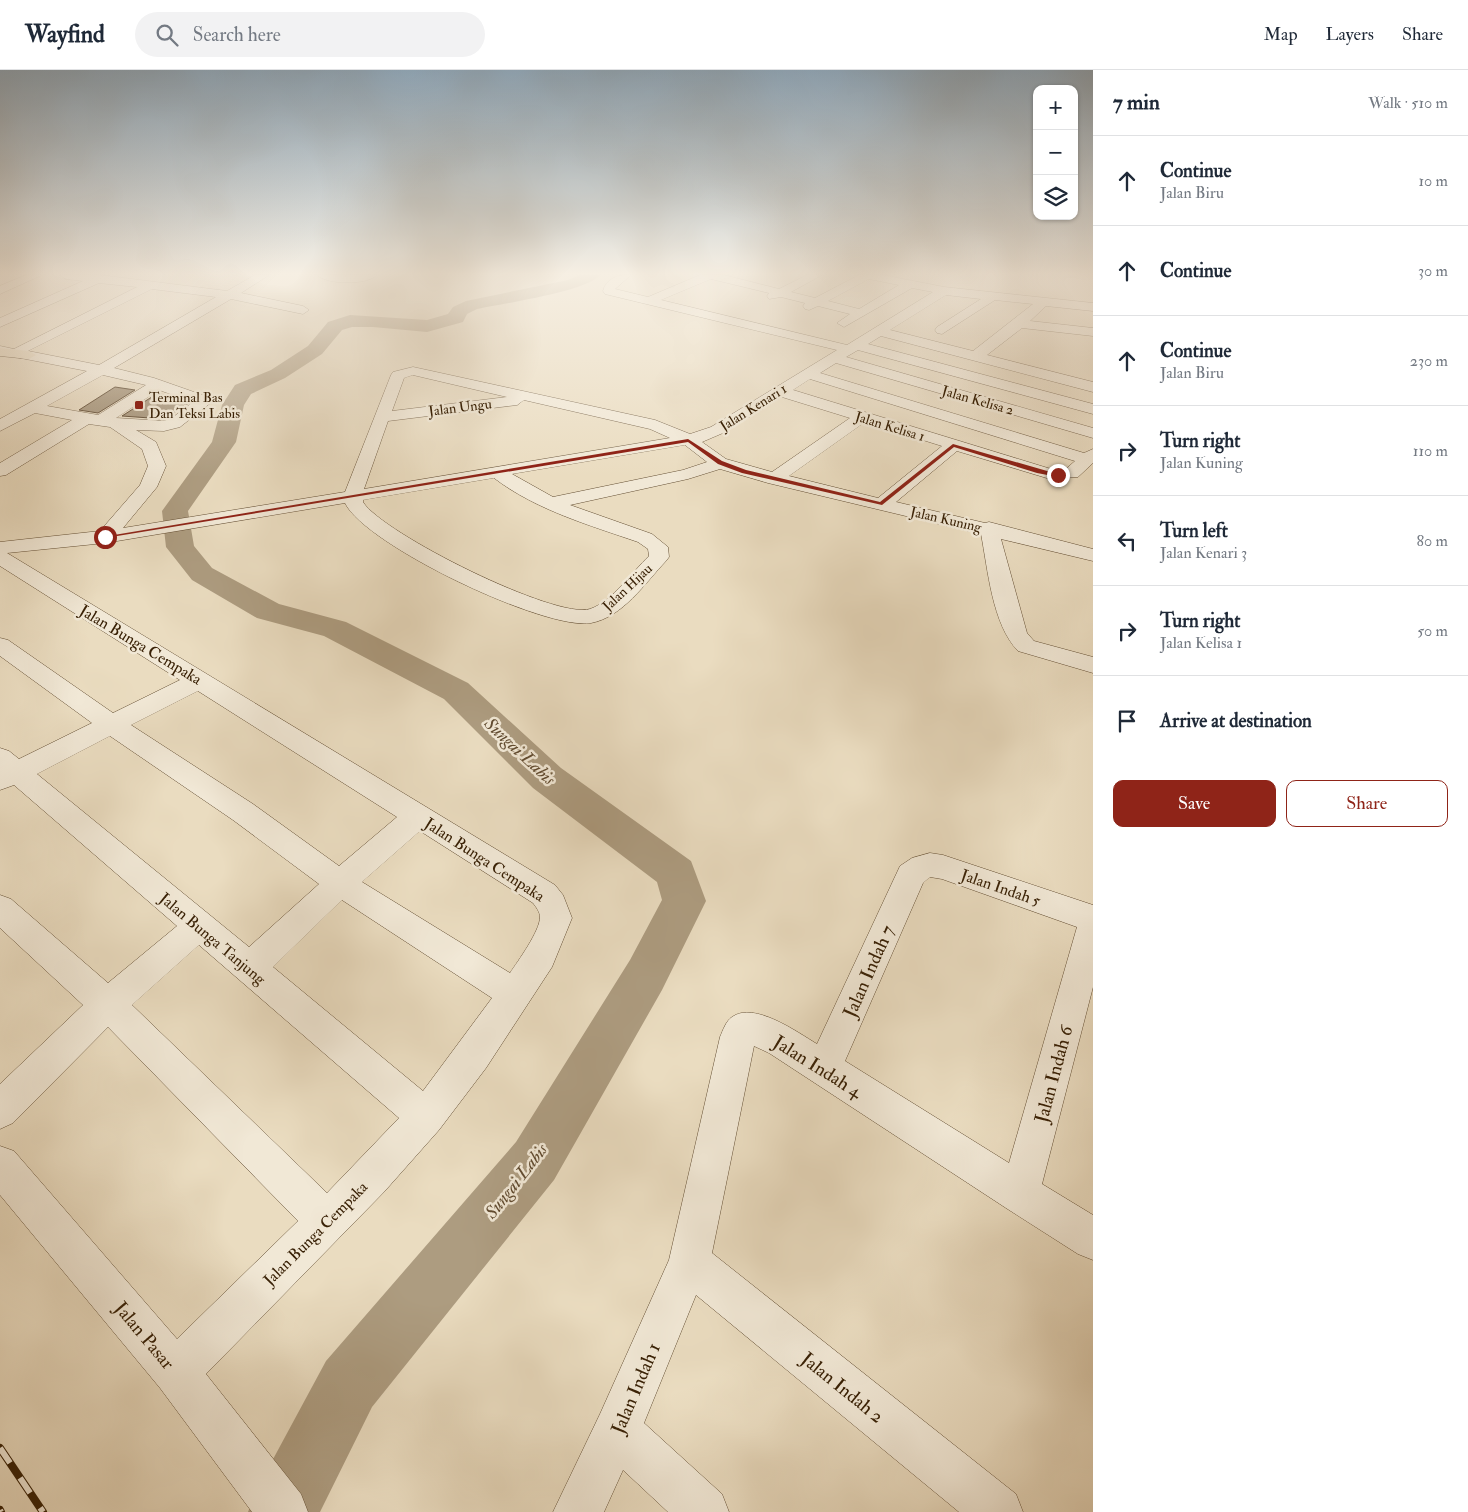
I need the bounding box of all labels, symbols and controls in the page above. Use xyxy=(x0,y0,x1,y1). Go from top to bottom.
search box xyxy=(135,12,485,57)
text: Wayfind xyxy=(25,19,105,50)
icon: search xyxy=(153,21,181,49)
text: Search here xyxy=(193,23,281,47)
text: Map xyxy=(1264,23,1298,46)
text: Layers xyxy=(1326,23,1374,46)
text: Share xyxy=(1402,23,1443,46)
map controls xyxy=(1033,85,1078,220)
button: + xyxy=(1033,85,1078,130)
text: 7 min xyxy=(1113,89,1160,116)
text: Walk · 510 m xyxy=(1368,93,1448,113)
button: − xyxy=(1033,130,1078,175)
text: Continue xyxy=(1160,159,1231,183)
icon: ahead xyxy=(1113,167,1141,195)
text: 10 m xyxy=(1418,171,1448,191)
button: layers xyxy=(1033,175,1078,220)
text: Jalan Biru xyxy=(1160,183,1224,203)
icon: ahead xyxy=(1113,257,1141,285)
text: Continue xyxy=(1160,259,1231,283)
text: 30 m xyxy=(1418,261,1448,281)
text: Continue xyxy=(1160,339,1231,363)
icon: ahead xyxy=(1113,347,1141,375)
text: 230 m xyxy=(1410,351,1448,371)
text: Jalan Biru xyxy=(1160,363,1224,383)
street label: Jalan Kenari 1 xyxy=(716,380,790,435)
street label: Jalan Kelisa 2 xyxy=(939,382,1016,419)
place label: Terminal Bas Dan Teksi Labis xyxy=(149,389,240,422)
street label: Jalan Ungu xyxy=(427,395,493,420)
marker: Terminal Bas Dan Teksi Labis xyxy=(133,399,145,411)
street label: Jalan Kelisa 1 xyxy=(852,408,927,445)
text: Turn right xyxy=(1160,429,1240,453)
icon: right xyxy=(1113,437,1141,465)
text: 110 m xyxy=(1413,441,1448,461)
text: Jalan Kuning xyxy=(1160,453,1243,473)
route end xyxy=(1047,464,1070,487)
street label: Jalan Kuning xyxy=(908,503,984,536)
text: Turn left xyxy=(1160,519,1228,543)
route start xyxy=(94,526,117,549)
icon: left xyxy=(1113,527,1141,555)
text: 80 m xyxy=(1417,531,1448,551)
text: Jalan Kenari 3 xyxy=(1160,543,1247,563)
street label: Jalan Hijau xyxy=(598,560,656,615)
street label: Jalan Bunga Cempaka xyxy=(74,600,206,690)
text: Turn right xyxy=(1160,609,1240,633)
icon: right xyxy=(1113,617,1141,645)
text: 50 m xyxy=(1417,621,1448,641)
text: Jalan Kelisa 1 xyxy=(1160,633,1242,653)
icon: arrive xyxy=(1113,707,1141,735)
text: Arrive at destination xyxy=(1160,709,1312,733)
water label: Sungai Labis xyxy=(478,712,561,791)
button: Save xyxy=(1113,780,1276,827)
button: Share xyxy=(1286,780,1448,827)
street label: Jalan Bunga Cempaka xyxy=(419,813,549,907)
street label: Jalan Indah 5 xyxy=(957,865,1043,912)
street label: Jalan Bunga Tanjung xyxy=(154,888,271,991)
street label: Jalan Indah 7 xyxy=(837,921,900,1022)
street label: Jalan Indah 6 xyxy=(1029,1022,1079,1126)
street label: Jalan Indah 4 xyxy=(768,1030,867,1104)
water label: Sungai Labis xyxy=(479,1138,554,1224)
street label: Jalan Bunga Cempaka xyxy=(259,1177,373,1291)
street label: Jalan Pasar xyxy=(108,1296,180,1375)
street label: Jalan Indah 1 xyxy=(606,1339,666,1439)
street label: Jalan Indah 2 xyxy=(795,1346,889,1428)

